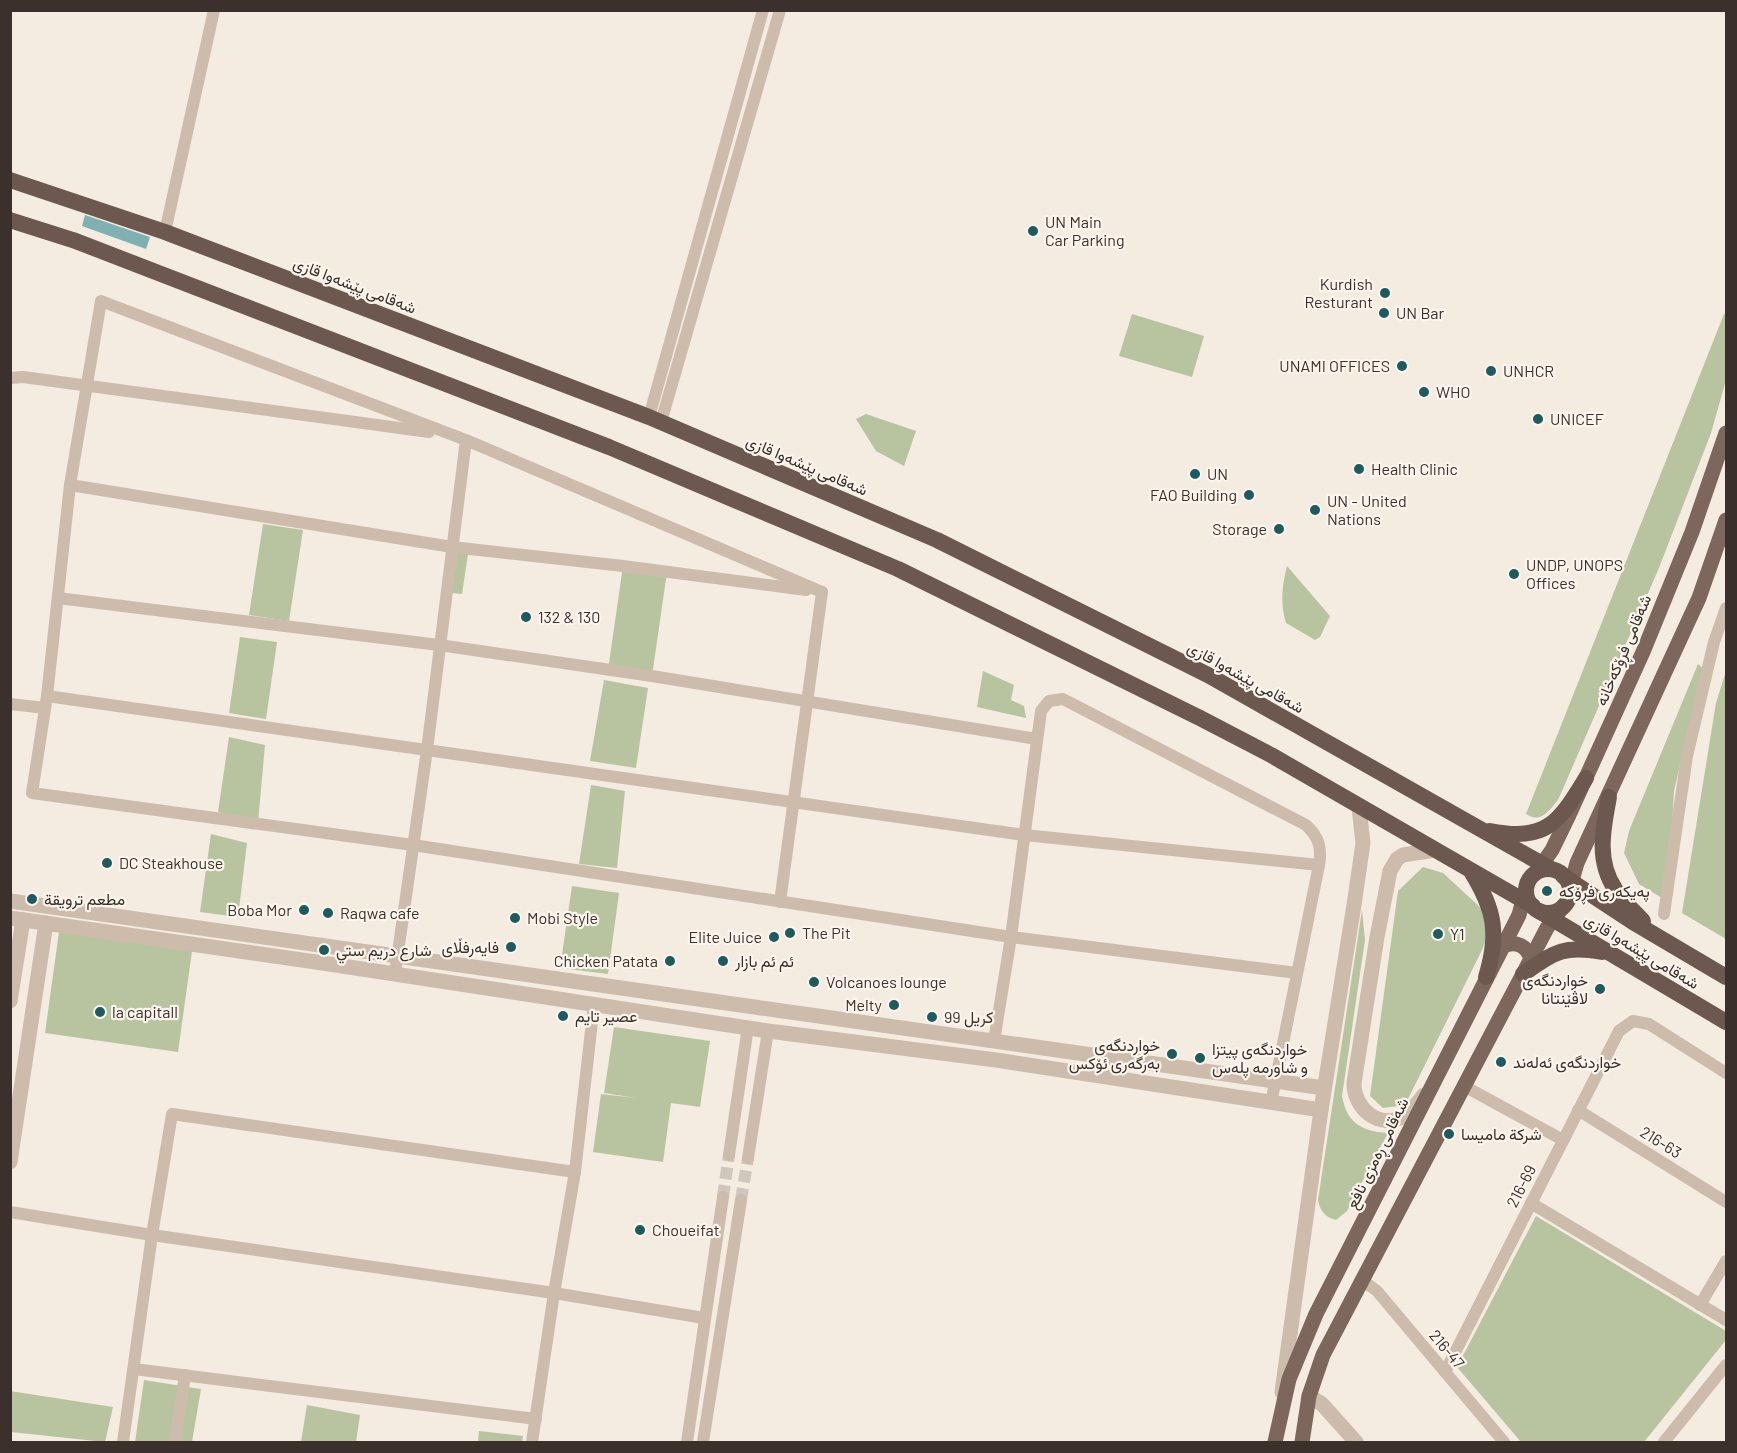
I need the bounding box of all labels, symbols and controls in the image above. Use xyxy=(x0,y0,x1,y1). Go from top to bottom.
place label: UN Main Car Parking xyxy=(1045,212,1125,249)
marker: UN Main Car Parking xyxy=(1026,224,1040,238)
street label: شەقامی پێشەوا قازی xyxy=(290,252,419,320)
place label: Kurdish Resturant xyxy=(1304,274,1373,311)
marker: Kurdish Resturant xyxy=(1378,286,1392,300)
place label: UN Bar xyxy=(1396,303,1444,322)
marker: UN Bar xyxy=(1377,306,1391,320)
place label: UNAMI OFFICES xyxy=(1279,356,1390,375)
marker: UNAMI OFFICES xyxy=(1395,359,1409,373)
place label: UNHCR xyxy=(1503,361,1554,380)
marker: UNHCR xyxy=(1484,364,1498,378)
place label: WHO xyxy=(1436,382,1470,401)
marker: WHO xyxy=(1417,385,1431,399)
place label: UNICEF xyxy=(1550,409,1604,428)
marker: UNICEF xyxy=(1531,412,1545,426)
street label: شەقامی پێشەوا قازی xyxy=(742,430,871,501)
place label: Health Clinic xyxy=(1371,459,1458,478)
marker: Health Clinic xyxy=(1352,462,1366,476)
place label: UN xyxy=(1207,464,1228,483)
marker: UN xyxy=(1188,467,1202,481)
place label: FAO Building xyxy=(1150,485,1237,504)
marker: FAO Building xyxy=(1242,488,1256,502)
place label: UN - United Nations xyxy=(1327,491,1407,528)
marker: UN - United Nations xyxy=(1308,503,1322,517)
place label: Storage xyxy=(1212,519,1267,538)
marker: Storage xyxy=(1272,522,1286,536)
place label: UNDP, UNOPS Offices xyxy=(1526,555,1623,592)
marker: UNDP, UNOPS Offices xyxy=(1507,567,1521,581)
street label: شەقامی فڕۆکەخانە xyxy=(1591,592,1659,710)
place label: 132 & 130 xyxy=(538,607,600,626)
marker: 132 & 130 xyxy=(519,610,533,624)
street label: شەقامی پێشەوا قازی xyxy=(1183,637,1308,719)
place label: DC Steakhouse xyxy=(119,853,223,872)
marker: DC Steakhouse xyxy=(100,856,114,870)
place label: پەیکەری فڕۆکە xyxy=(1559,881,1650,905)
marker: پەیکەری فڕۆکە xyxy=(1540,884,1554,898)
place label: مطعم ترويقة xyxy=(44,889,125,910)
marker: مطعم ترويقة xyxy=(25,892,39,906)
place label: Boba Mor xyxy=(227,900,292,919)
marker: Boba Mor xyxy=(297,903,311,917)
place label: Raqwa cafe xyxy=(340,903,419,922)
marker: Raqwa cafe xyxy=(321,906,335,920)
place label: Mobi Style xyxy=(527,908,598,927)
street label: شەقامی پێشەوا قازی xyxy=(1580,909,1703,995)
marker: Mobi Style xyxy=(508,911,522,925)
place label: The Pit xyxy=(802,923,851,942)
place label: Y1 xyxy=(1450,924,1465,943)
marker: The Pit xyxy=(783,926,797,940)
place label: Elite Juice xyxy=(689,927,762,946)
marker: Y1 xyxy=(1431,927,1445,941)
marker: Elite Juice xyxy=(767,930,781,944)
place label: فايەرفڵای xyxy=(442,937,499,958)
place label: شارع دريم ستي xyxy=(336,940,432,964)
marker: فايەرفڵای xyxy=(504,940,518,954)
marker: شارع دريم ستي xyxy=(317,943,331,957)
place label: Chicken Patata xyxy=(554,951,658,970)
place label: ئم ئم بازار xyxy=(734,951,794,972)
marker: Chicken Patata xyxy=(663,954,677,968)
marker: ئم ئم بازار xyxy=(716,954,730,968)
place label: خواردنگەی لاڤێنتانا xyxy=(1522,970,1588,1008)
place label: Volcanoes lounge xyxy=(826,972,947,991)
marker: Volcanoes lounge xyxy=(807,975,821,989)
marker: خواردنگەی لاڤێنتانا xyxy=(1593,982,1607,996)
place label: Melty xyxy=(845,995,883,1014)
marker: Melty xyxy=(887,998,901,1012)
place label: la capitall xyxy=(112,1002,178,1021)
marker: la capitall xyxy=(93,1005,107,1019)
place label: عصير تايم xyxy=(575,1006,637,1027)
place label: 99 كريل xyxy=(944,1007,993,1028)
marker: عصير تايم xyxy=(556,1009,570,1023)
marker: 99 كريل xyxy=(925,1010,939,1024)
place label: خواردنگەی بەرگەری ئۆکس xyxy=(1069,1035,1160,1074)
place label: خواردنگەی پیتزا و شاورمە پلەس xyxy=(1212,1039,1308,1079)
marker: خواردنگەی بەرگەری ئۆکس xyxy=(1165,1047,1179,1061)
marker: خواردنگەی پیتزا و شاورمە پلەس xyxy=(1193,1051,1207,1065)
place label: خواردنگەی ئەلەند xyxy=(1513,1052,1621,1073)
marker: خواردنگەی ئەلەند xyxy=(1494,1055,1508,1069)
street label: شەقامی ڕەمزی نافع xyxy=(1341,1094,1415,1213)
street label: 216-63 xyxy=(1637,1122,1685,1162)
place label: شركة ماميسا xyxy=(1461,1124,1542,1145)
marker: شركة ماميسا xyxy=(1442,1127,1456,1141)
street label: 216-69 xyxy=(1502,1161,1539,1210)
place label: Choueifat xyxy=(652,1220,719,1239)
marker: Choueifat xyxy=(633,1223,647,1237)
street label: 216-47 xyxy=(1426,1326,1469,1372)

